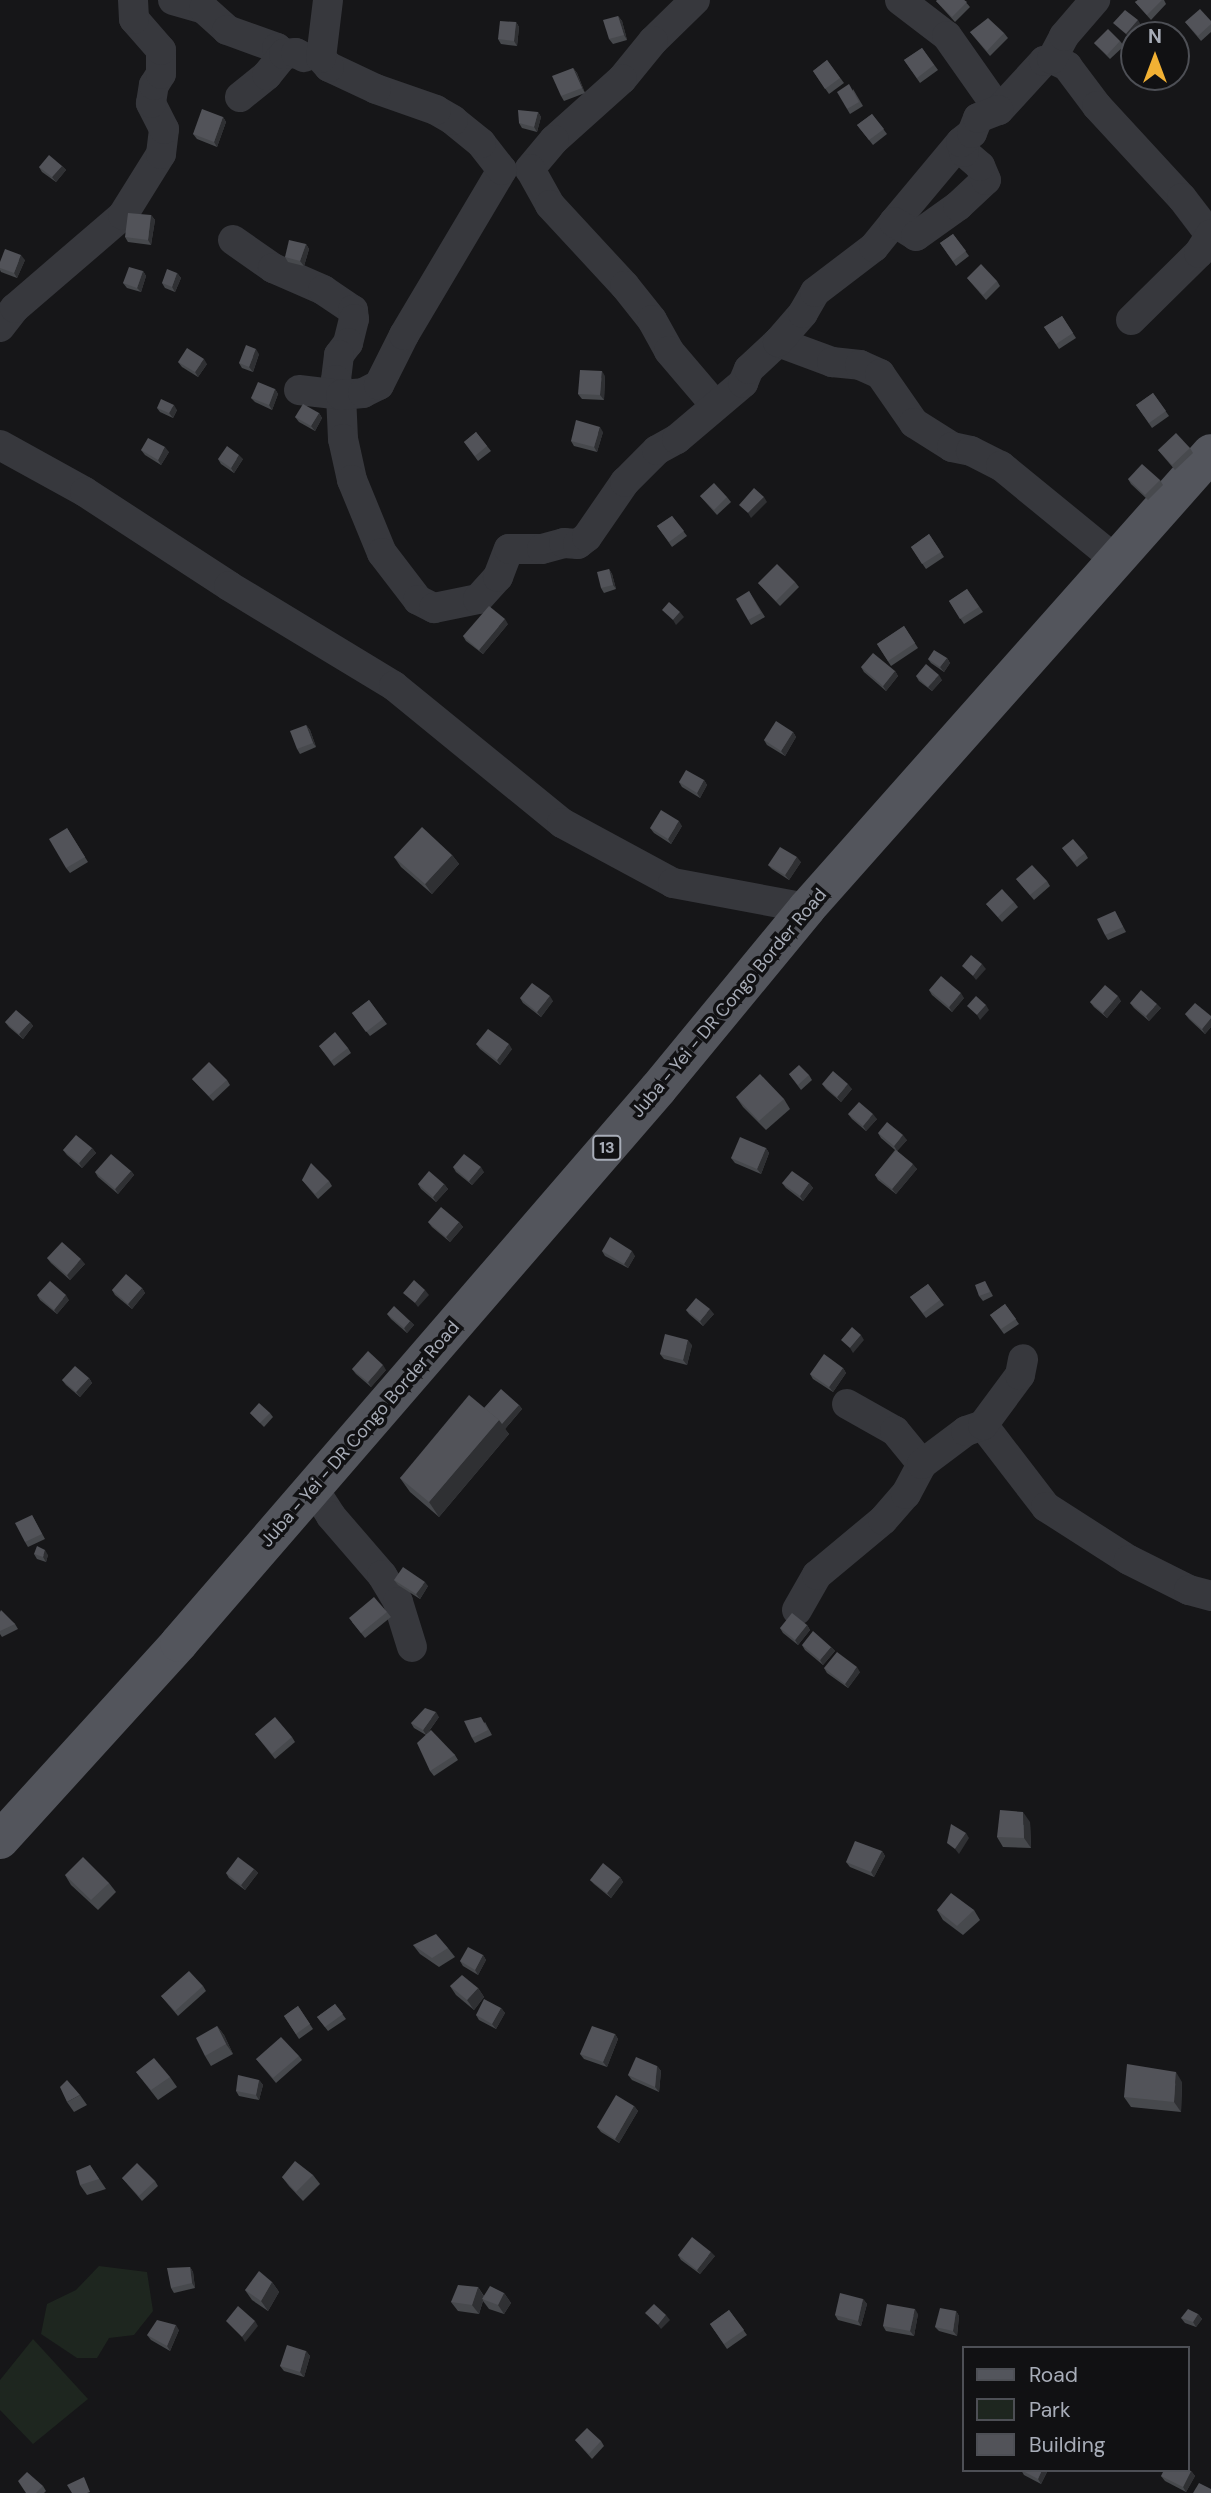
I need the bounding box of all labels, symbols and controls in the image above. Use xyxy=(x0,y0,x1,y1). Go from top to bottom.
north arrow xyxy=(1120,21,1190,91)
text: N xyxy=(1148,24,1162,49)
street label: Juba - Yei - DR Congo Border Road xyxy=(627,884,831,1122)
road number: 13 xyxy=(591,1136,623,1160)
street label: Juba - Yei - DR Congo Border Road xyxy=(256,1317,464,1551)
legend xyxy=(962,2346,1190,2472)
text: Road xyxy=(1029,2361,1078,2389)
text: Park xyxy=(1029,2396,1070,2424)
text: Building xyxy=(1029,2431,1105,2459)

